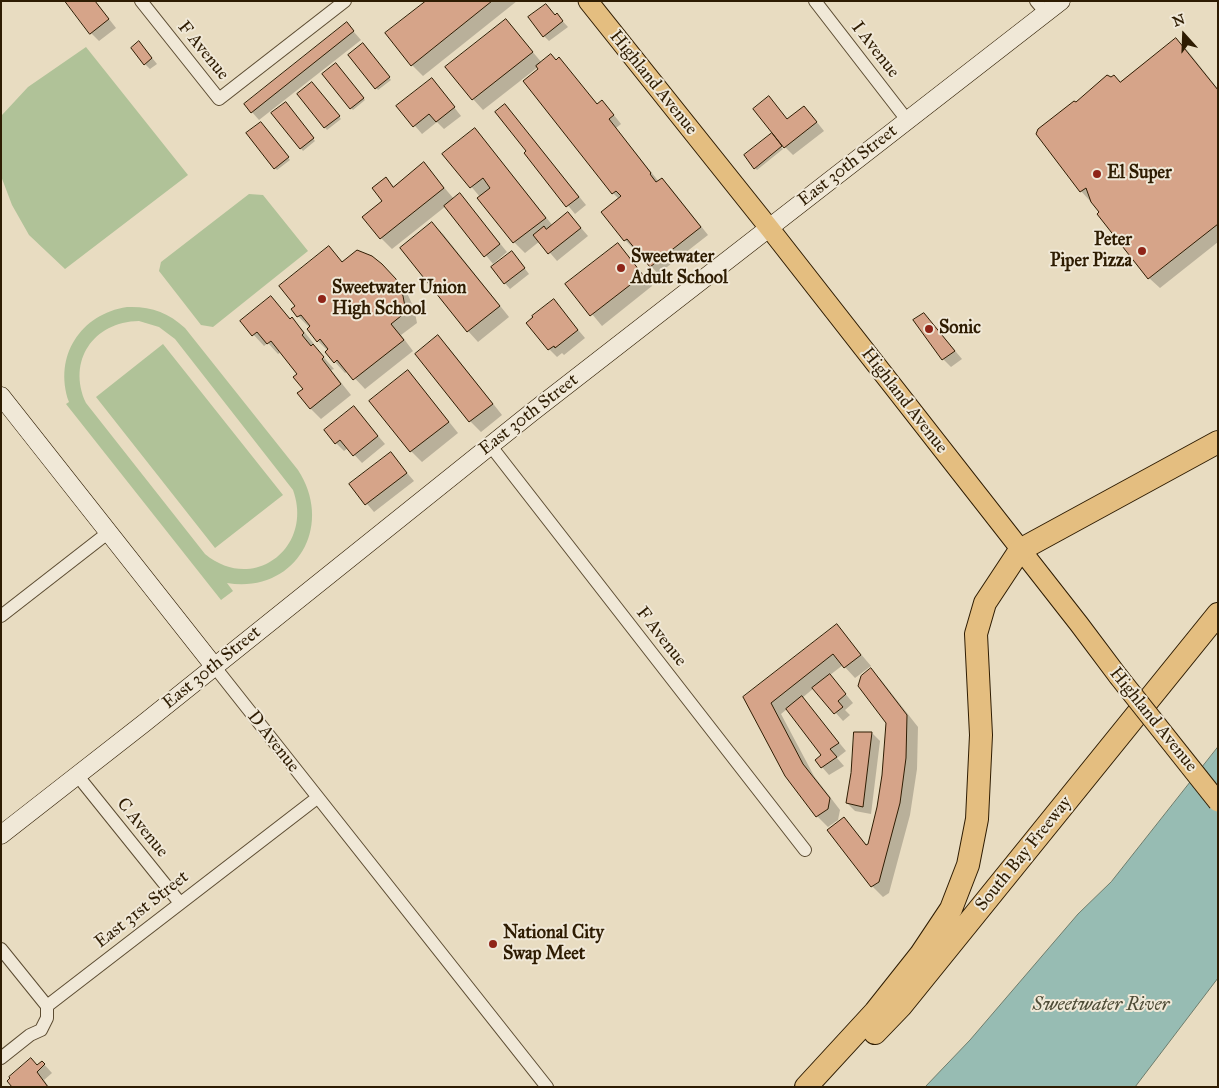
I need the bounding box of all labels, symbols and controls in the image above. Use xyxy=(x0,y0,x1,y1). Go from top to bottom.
north arrow xyxy=(1159,10,1209,60)
text: N xyxy=(1170,10,1187,30)
street label: F Avenue xyxy=(173,17,233,85)
street label: I Avenue xyxy=(846,17,904,83)
street label: Highland Avenue xyxy=(604,26,702,140)
street label: East 30th Street xyxy=(794,121,902,211)
place label: El Super xyxy=(1107,163,1172,185)
marker: El Super xyxy=(1091,168,1103,180)
place label: Peter Piper Pizza xyxy=(1050,230,1132,272)
marker: Peter Piper Pizza xyxy=(1136,245,1148,257)
place label: Sweetwater Adult School xyxy=(631,247,728,290)
marker: Sweetwater Adult School xyxy=(615,262,627,274)
place label: Sweetwater Union High School xyxy=(332,278,466,320)
marker: Sweetwater Union High School xyxy=(316,293,328,305)
place label: Sonic xyxy=(939,318,981,340)
marker: Sonic xyxy=(923,323,935,335)
street label: Highland Avenue xyxy=(856,344,952,458)
street label: East 30th Street xyxy=(475,370,583,460)
street label: F Avenue xyxy=(631,603,691,671)
street label: East 30th Street xyxy=(159,622,265,714)
street label: Highland Avenue xyxy=(1104,663,1202,777)
street label: D Avenue xyxy=(242,707,304,777)
street label: South Bay Freeway xyxy=(971,792,1077,916)
street label: C Avenue xyxy=(112,794,172,862)
street label: East 31st Street xyxy=(91,867,193,953)
place label: National City Swap Meet xyxy=(503,923,604,966)
marker: National City Swap Meet xyxy=(487,938,499,950)
water label: Sweetwater River xyxy=(1033,994,1169,1016)

